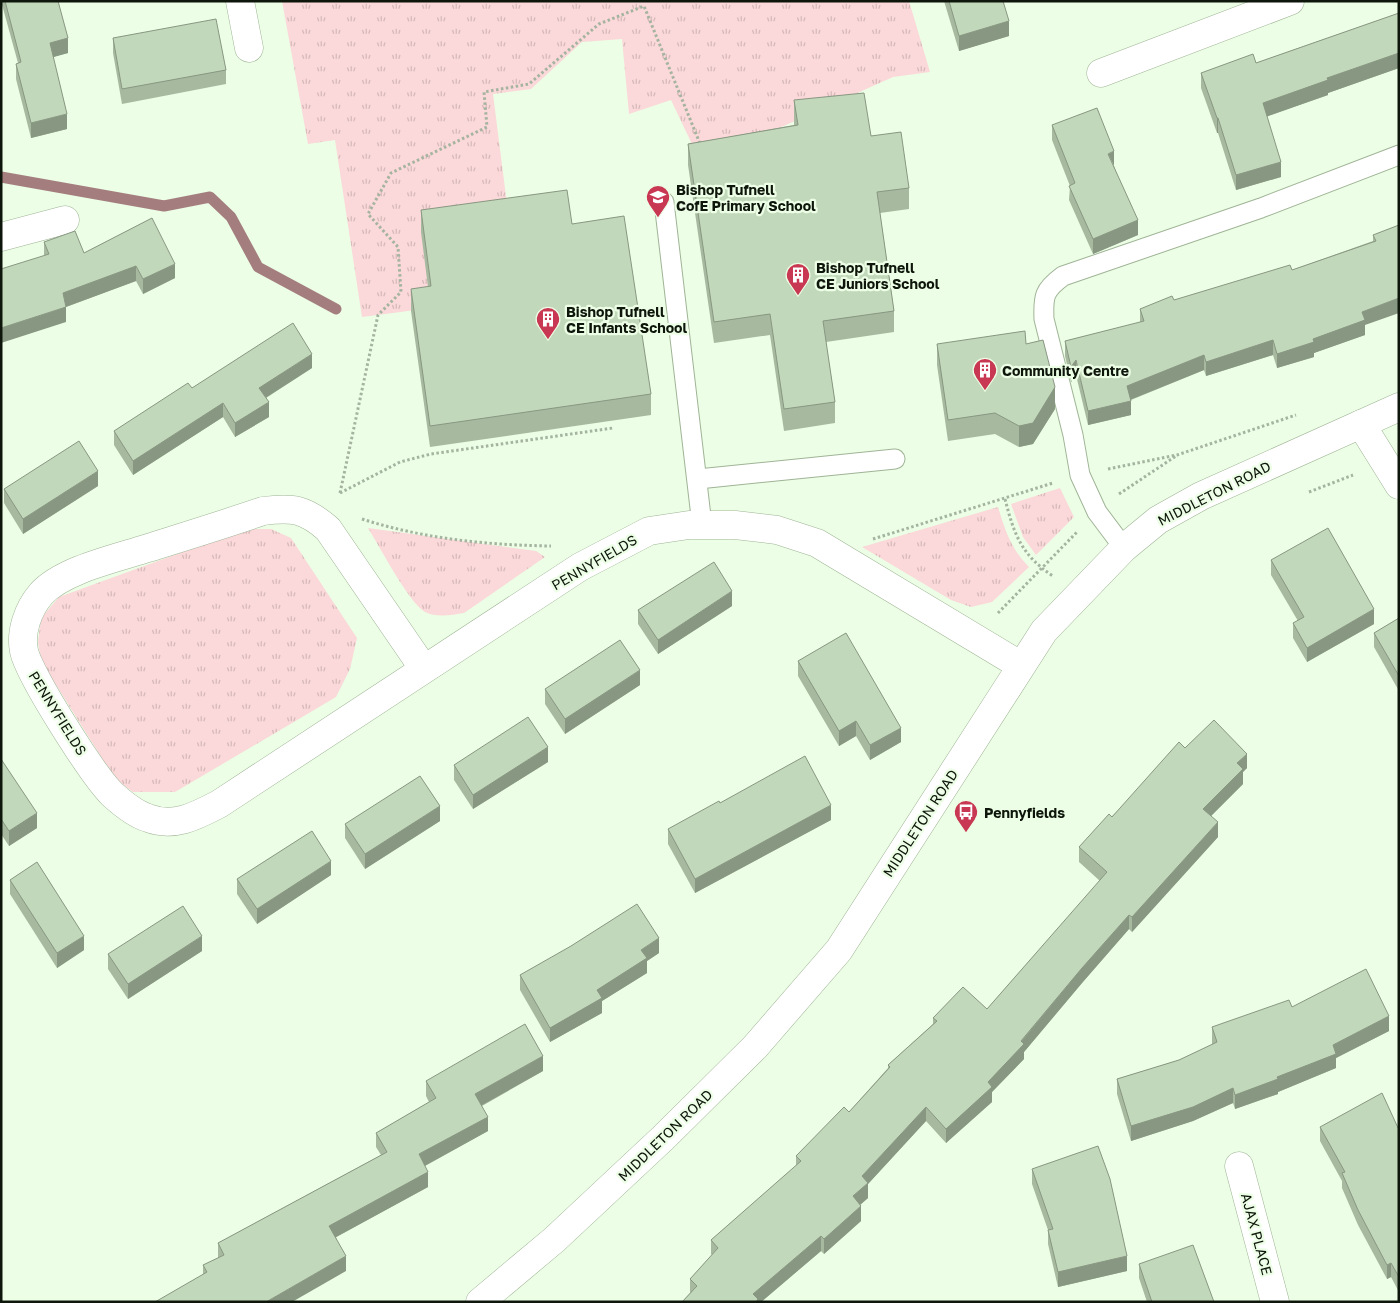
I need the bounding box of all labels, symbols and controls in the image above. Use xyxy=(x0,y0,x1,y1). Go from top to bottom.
place label: Bishop Tufnell CofE Primary School xyxy=(676,181,816,214)
school or university icon: Bishop Tufnell CofE Primary School xyxy=(645,184,671,218)
place label: Bishop Tufnell CE Juniors School xyxy=(816,259,940,292)
building icon: Bishop Tufnell CE Juniors School xyxy=(785,262,811,296)
place label: Bishop Tufnell CE Infants School xyxy=(566,303,687,336)
building icon: Bishop Tufnell CE Infants School xyxy=(535,306,561,340)
building icon: Community Centre xyxy=(972,357,998,391)
place label: Community Centre xyxy=(1002,362,1129,379)
street label: MIDDLETON ROAD xyxy=(1155,457,1273,529)
street label: PENNYFIELDS xyxy=(548,531,640,593)
street label: PENNYFIELDS xyxy=(25,668,91,758)
street label: MIDDLETON ROAD xyxy=(879,766,961,880)
bus stop icon: Pennyfields xyxy=(953,799,979,833)
place label: Pennyfields xyxy=(984,804,1065,821)
street label: MIDDLETON ROAD xyxy=(614,1086,716,1184)
street label: AJAX PLACE xyxy=(1238,1191,1276,1277)

